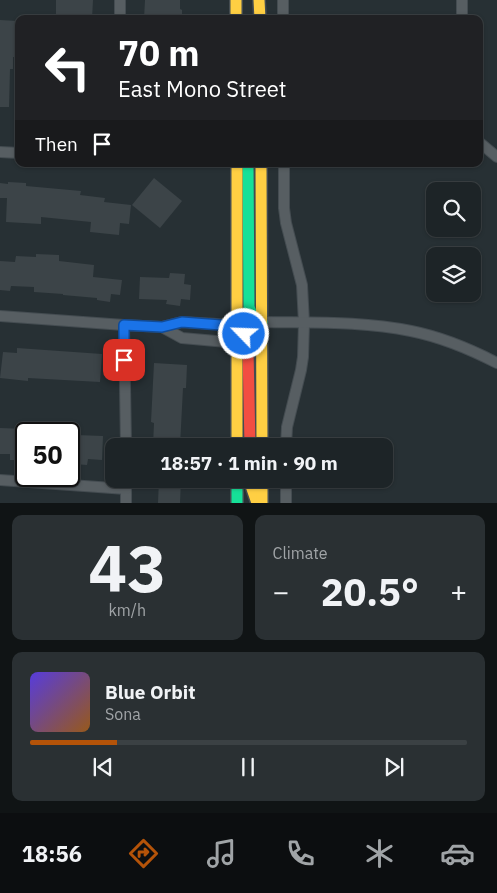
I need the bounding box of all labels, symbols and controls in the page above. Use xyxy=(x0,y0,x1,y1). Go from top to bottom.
text: 70 m xyxy=(118,30,200,76)
icon: left xyxy=(35,35,100,100)
text: East Mono Street xyxy=(118,74,287,103)
icon: arrive xyxy=(88,130,116,158)
text: Then xyxy=(35,132,78,156)
map controls xyxy=(426,182,481,302)
button: search xyxy=(426,182,481,237)
button: layers xyxy=(426,247,481,302)
position arrow xyxy=(217,307,269,359)
pin xyxy=(103,339,145,381)
icon: arrive xyxy=(110,346,138,374)
speed limit sign: 50 xyxy=(15,422,80,487)
text: 18:57 · 1 min · 90 m xyxy=(160,451,338,475)
text: 43 xyxy=(88,525,166,610)
text: Climate xyxy=(273,543,328,563)
text: 20.5° xyxy=(321,567,419,616)
text: − xyxy=(273,573,289,610)
text: + xyxy=(450,573,467,610)
text: km/h xyxy=(108,600,146,620)
text: Blue Orbit xyxy=(105,680,195,704)
text: Sona xyxy=(105,704,141,724)
icon: previous xyxy=(89,753,117,781)
icon: pause xyxy=(234,753,262,781)
icon: next xyxy=(380,753,408,781)
icon: directions xyxy=(126,836,161,871)
icon: music xyxy=(204,836,239,871)
icon: phone xyxy=(283,836,318,871)
icon: climate xyxy=(362,836,397,871)
icon: car xyxy=(440,836,475,871)
text: 18:56 xyxy=(22,839,82,868)

